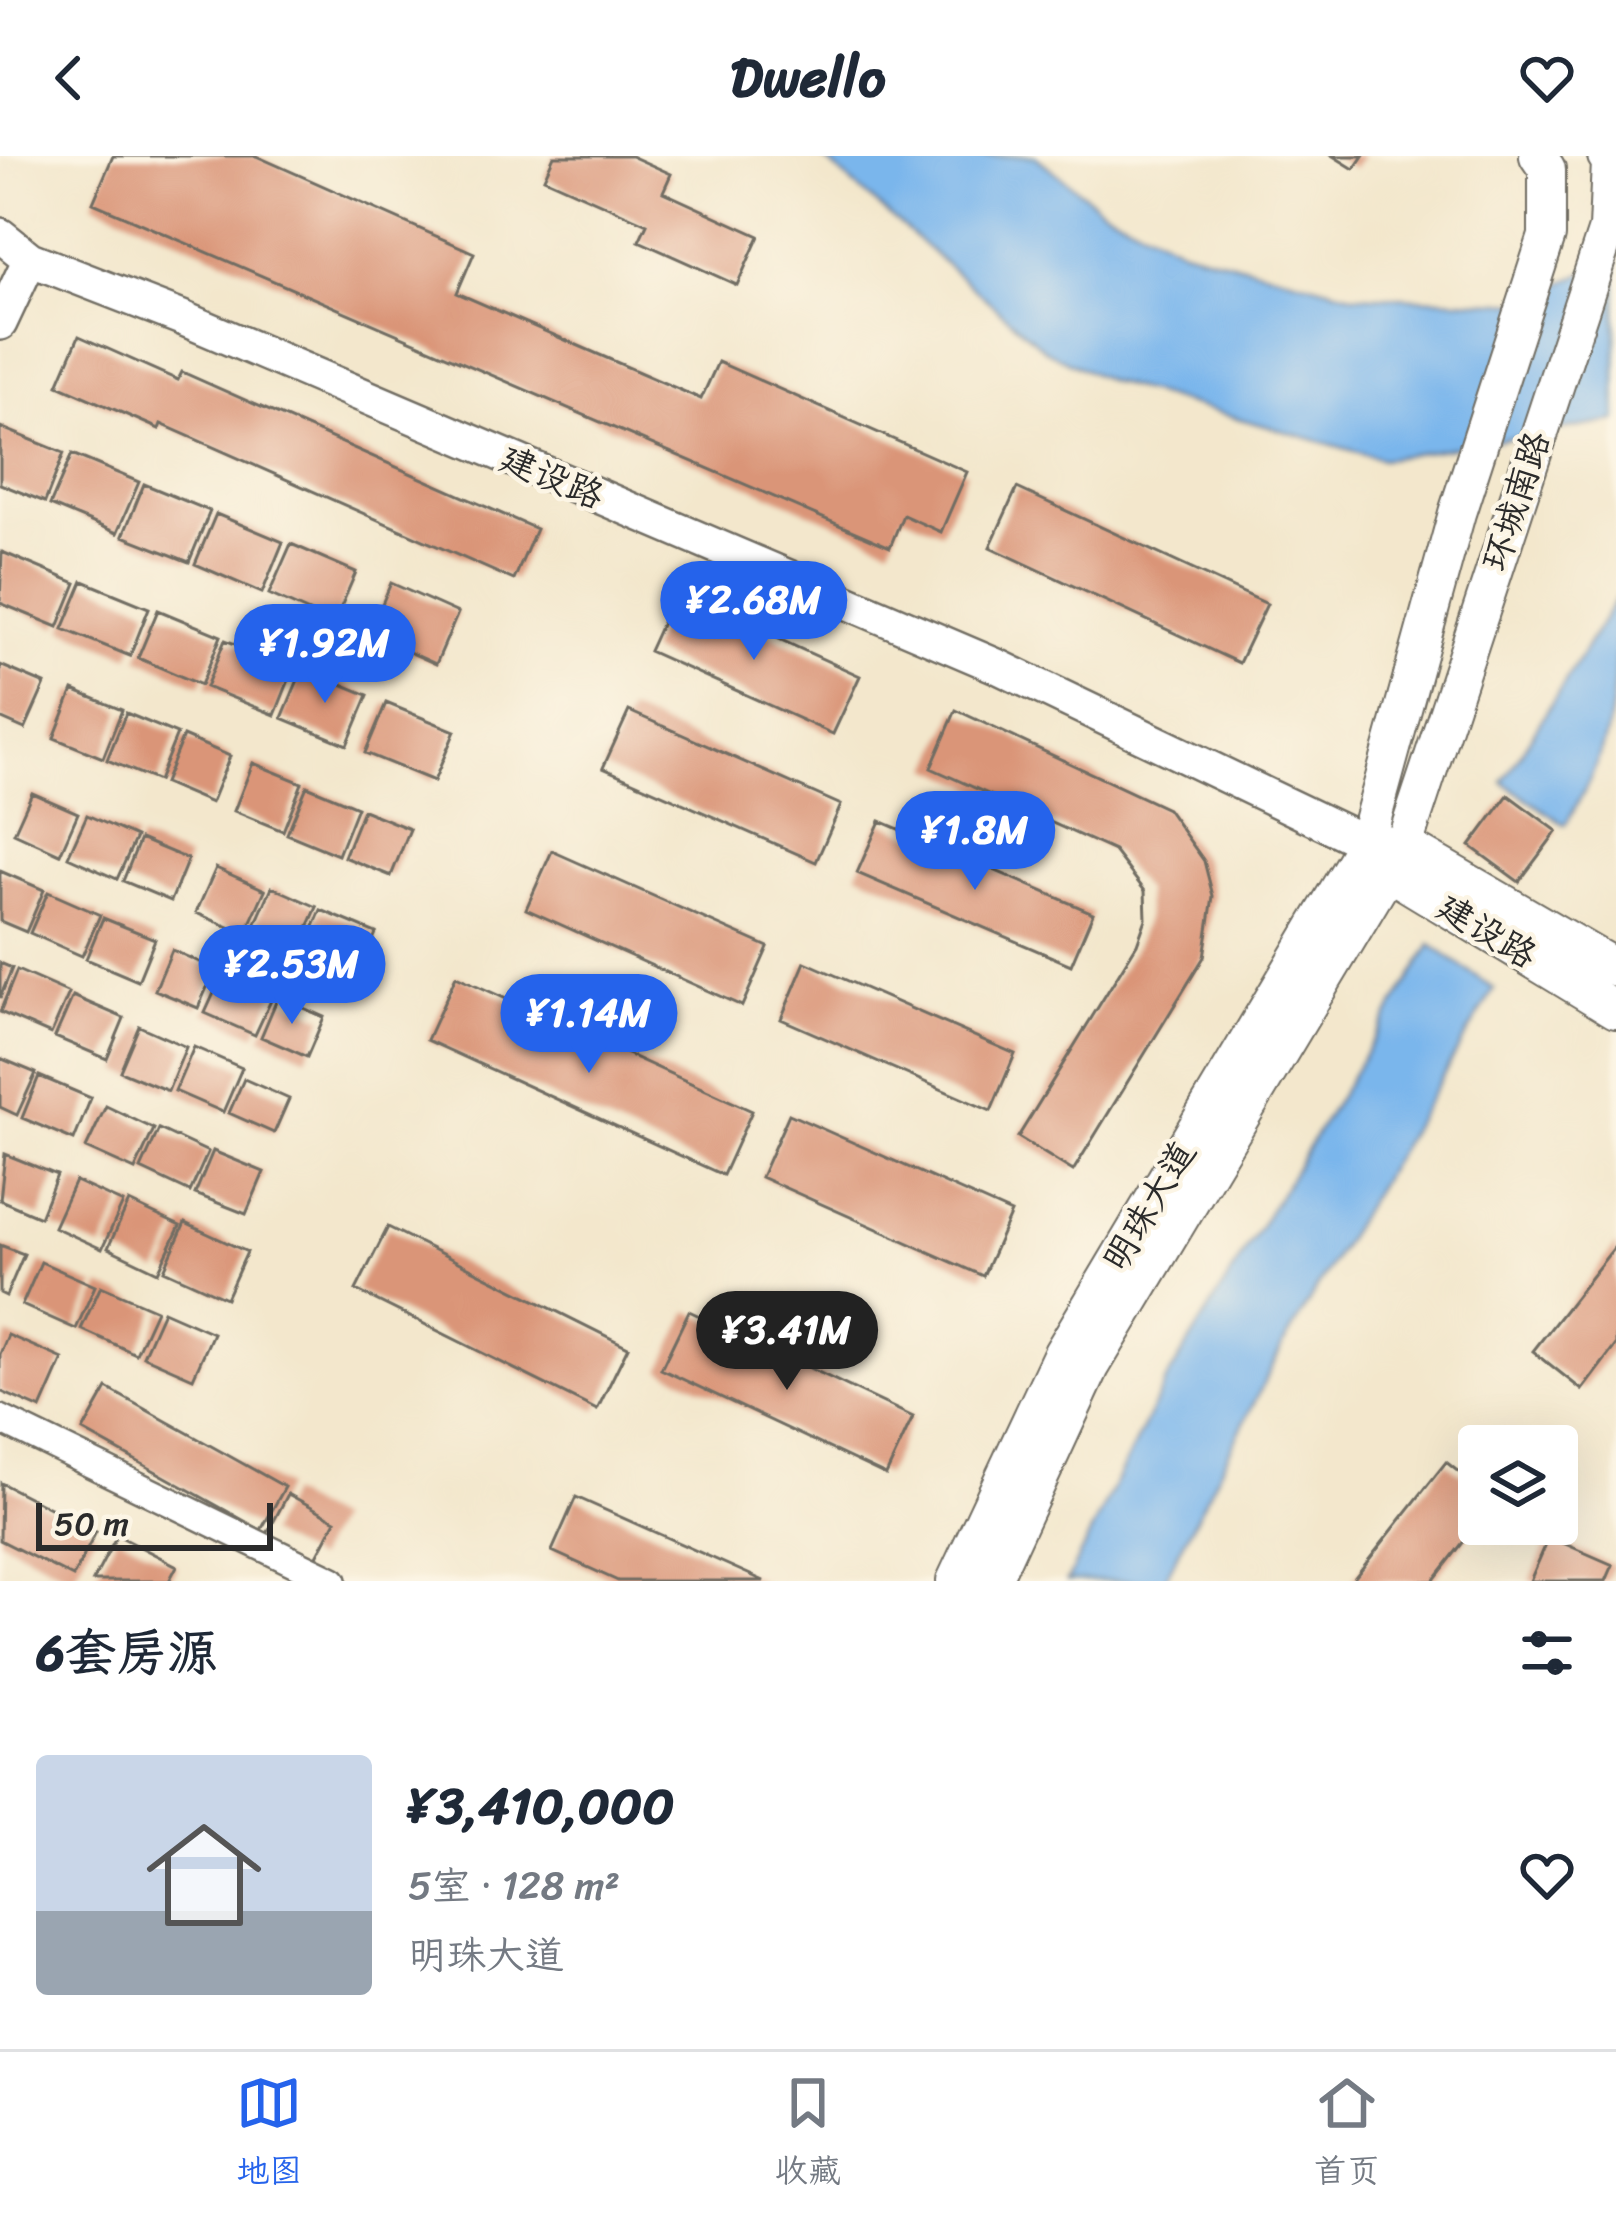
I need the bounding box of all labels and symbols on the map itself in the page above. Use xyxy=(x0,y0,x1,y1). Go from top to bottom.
street label: 环城南路 xyxy=(1463,423,1569,579)
street label: 建设路 xyxy=(490,426,614,528)
pin: ¥2.68M xyxy=(656,561,852,663)
pin: ¥1.92M xyxy=(227,604,423,706)
pin: ¥1.8M xyxy=(891,791,1059,893)
street label: 建设路 xyxy=(1424,876,1550,986)
pin: ¥2.53M xyxy=(194,925,390,1027)
pin: ¥1.14M xyxy=(491,974,687,1076)
street label: 明珠大道 xyxy=(1084,1128,1214,1284)
pin: ¥3.41M xyxy=(689,1291,885,1393)
scale bar xyxy=(36,1497,273,1550)

